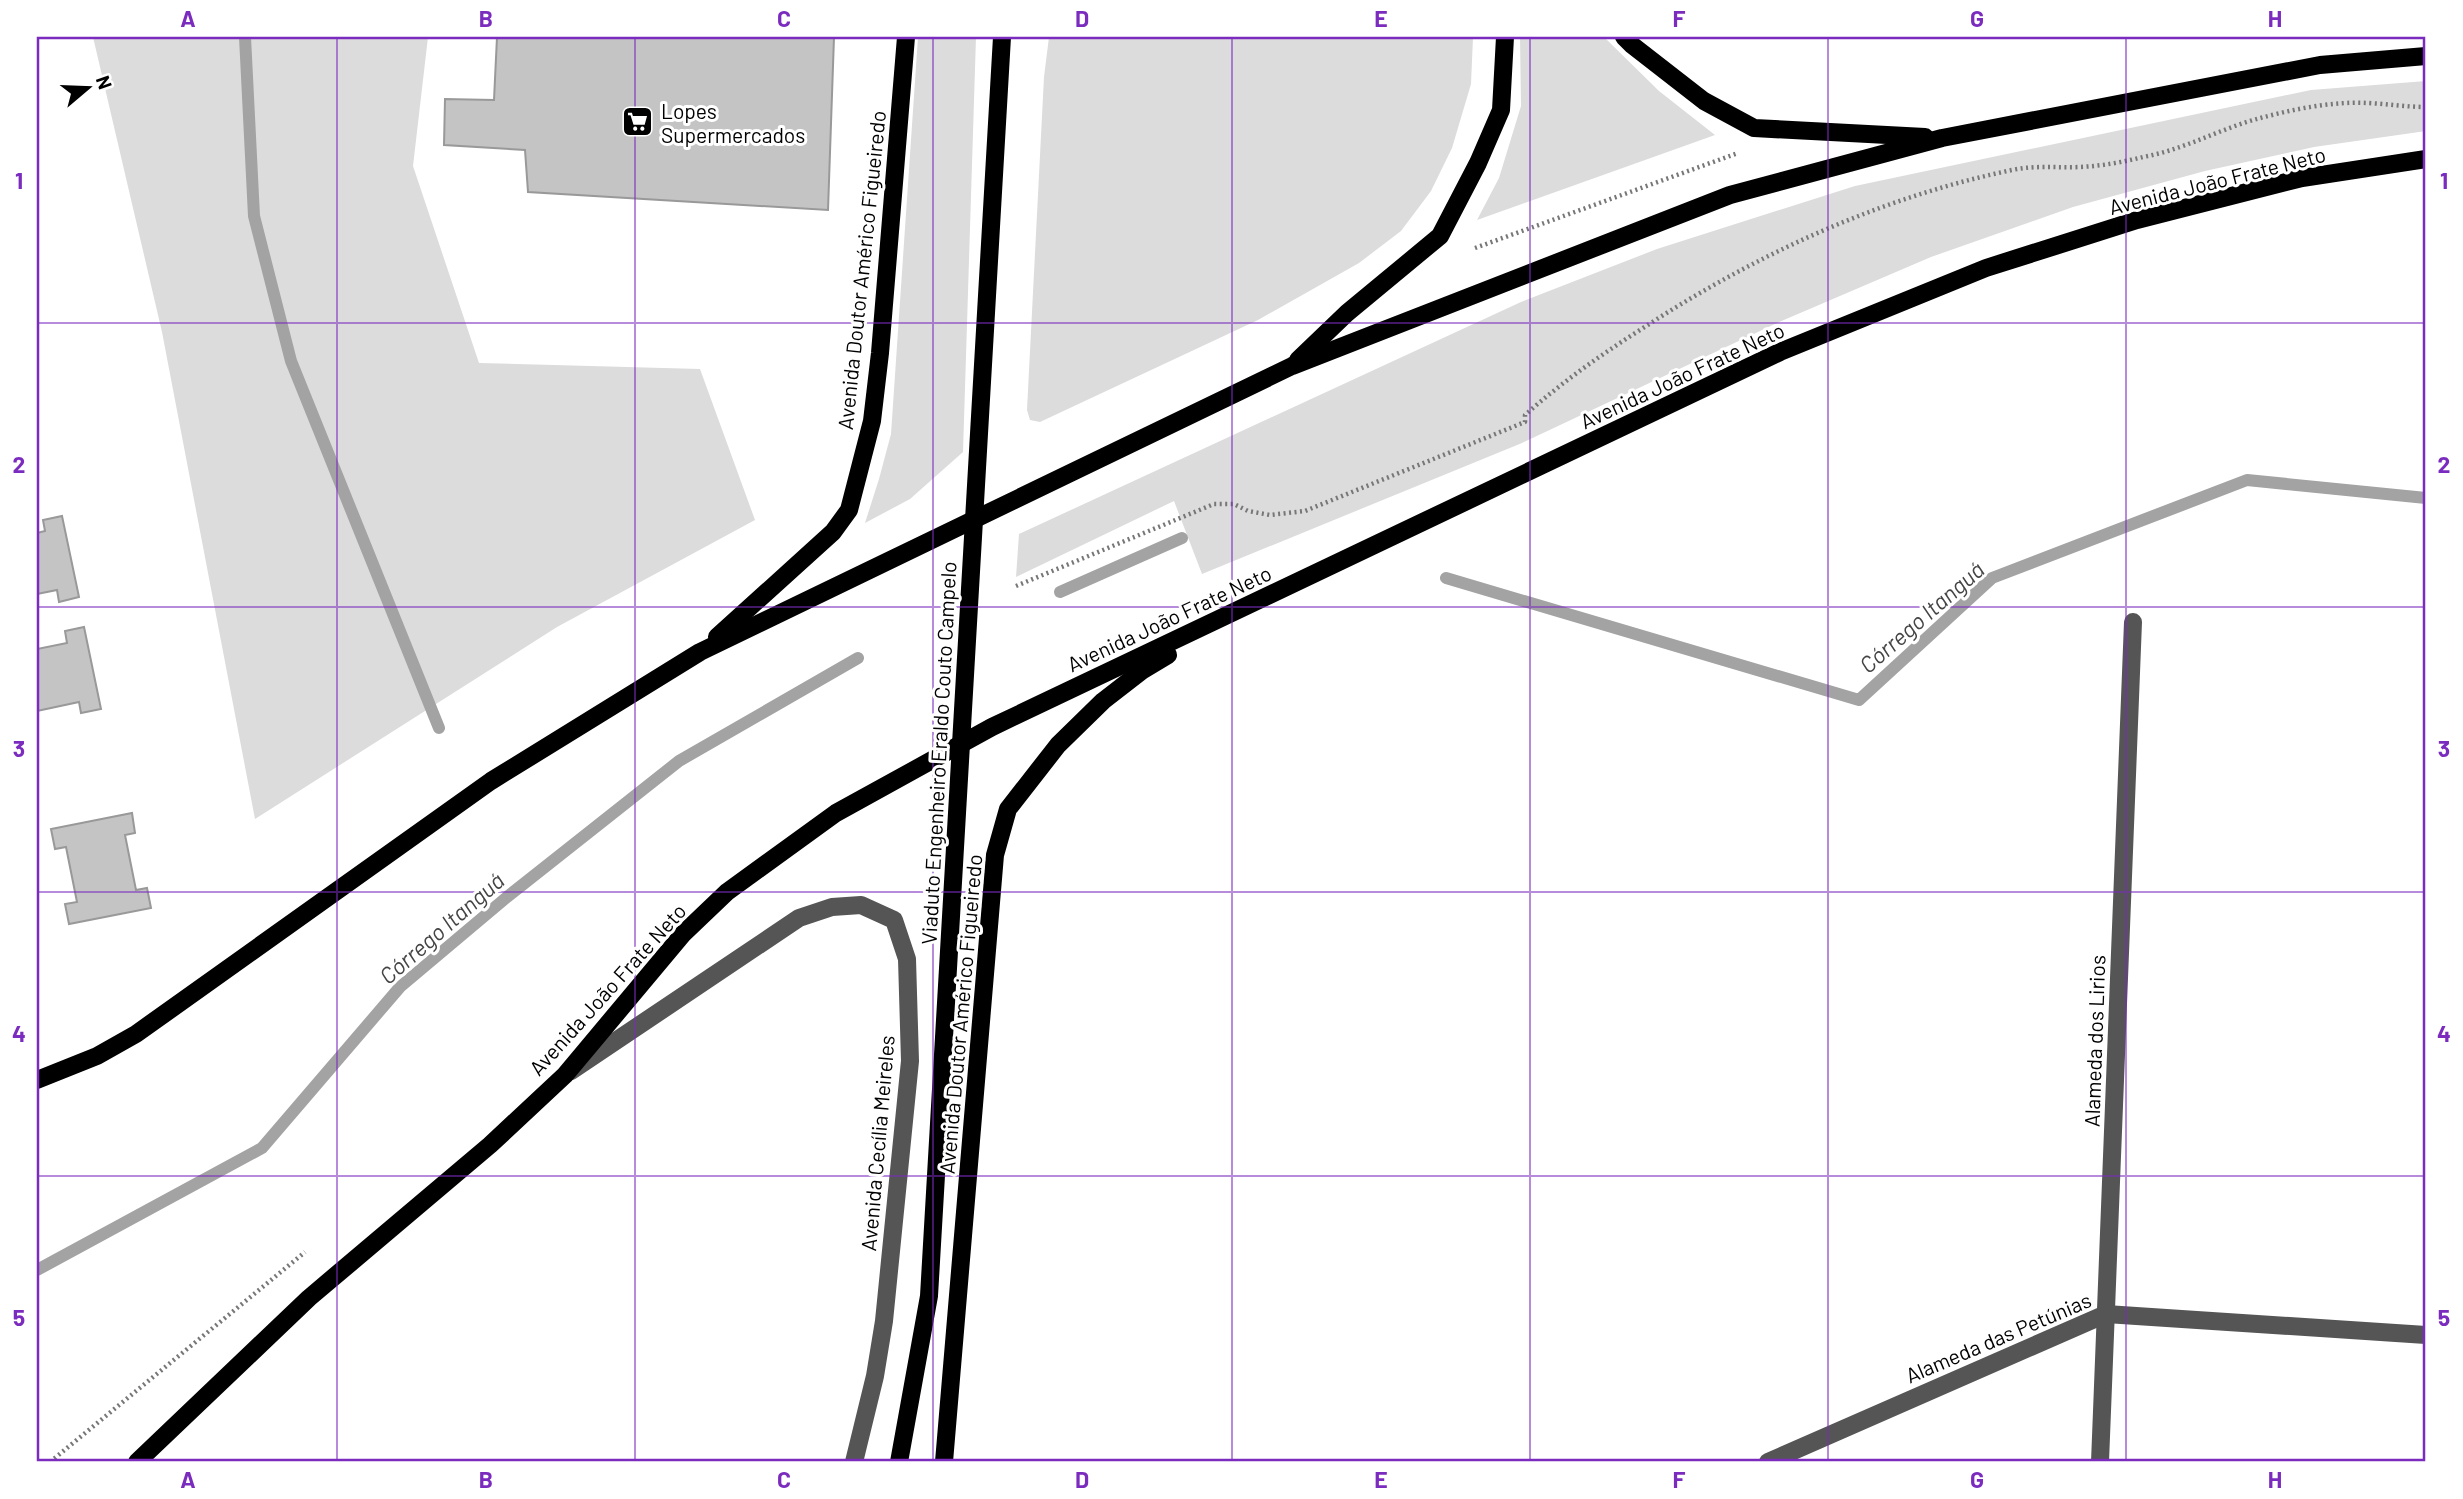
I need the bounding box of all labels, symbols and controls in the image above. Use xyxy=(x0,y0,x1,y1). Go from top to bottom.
text: A xyxy=(180,4,196,32)
text: B xyxy=(479,4,493,32)
text: C xyxy=(777,4,791,32)
text: D xyxy=(1075,4,1089,32)
text: E xyxy=(1374,4,1388,32)
text: F xyxy=(1673,4,1686,32)
text: G xyxy=(1970,4,1984,32)
text: H xyxy=(2268,4,2282,32)
north arrow xyxy=(52,52,122,122)
text: N xyxy=(92,73,117,92)
place label: Lopes Supermercados xyxy=(661,98,805,147)
supermarket icon: Lopes Supermercados xyxy=(621,105,655,139)
street label: Avenida Doutor Américo Figueiredo xyxy=(832,109,890,431)
street label: Avenida João Frate Neto xyxy=(2106,141,2328,219)
text: 1 xyxy=(15,166,23,194)
text: 1 xyxy=(2440,166,2448,194)
street label: Avenida João Frate Neto xyxy=(1576,317,1788,433)
text: 2 xyxy=(13,450,25,478)
text: 2 xyxy=(2438,450,2450,478)
water label: Córrego Itanguá xyxy=(1853,555,1989,679)
street label: Avenida João Frate Neto xyxy=(1063,560,1275,676)
street label: Viaduto Engenheiro Eraldo Couto Campelo xyxy=(915,561,961,945)
text: 3 xyxy=(13,734,25,762)
text: 3 xyxy=(2438,734,2450,762)
street label: Avenida Doutor Américo Figueiredo xyxy=(934,853,986,1175)
water label: Córrego Itanguá xyxy=(373,866,509,990)
street label: Avenida João Frate Neto xyxy=(523,898,691,1080)
street label: Alameda dos Lirios xyxy=(2079,955,2109,1127)
text: 4 xyxy=(12,1019,26,1047)
text: 4 xyxy=(2437,1019,2451,1047)
street label: Avenida Cecília Meireles xyxy=(855,1034,899,1252)
street label: Alameda das Petúnias xyxy=(1901,1287,2095,1387)
text: 5 xyxy=(13,1303,25,1331)
text: 5 xyxy=(2438,1303,2450,1331)
text: A xyxy=(180,1465,196,1493)
text: B xyxy=(479,1465,493,1493)
text: C xyxy=(777,1465,791,1493)
text: D xyxy=(1075,1465,1089,1493)
text: E xyxy=(1374,1465,1388,1493)
text: F xyxy=(1673,1465,1686,1493)
text: G xyxy=(1970,1465,1984,1493)
text: H xyxy=(2268,1465,2282,1493)

